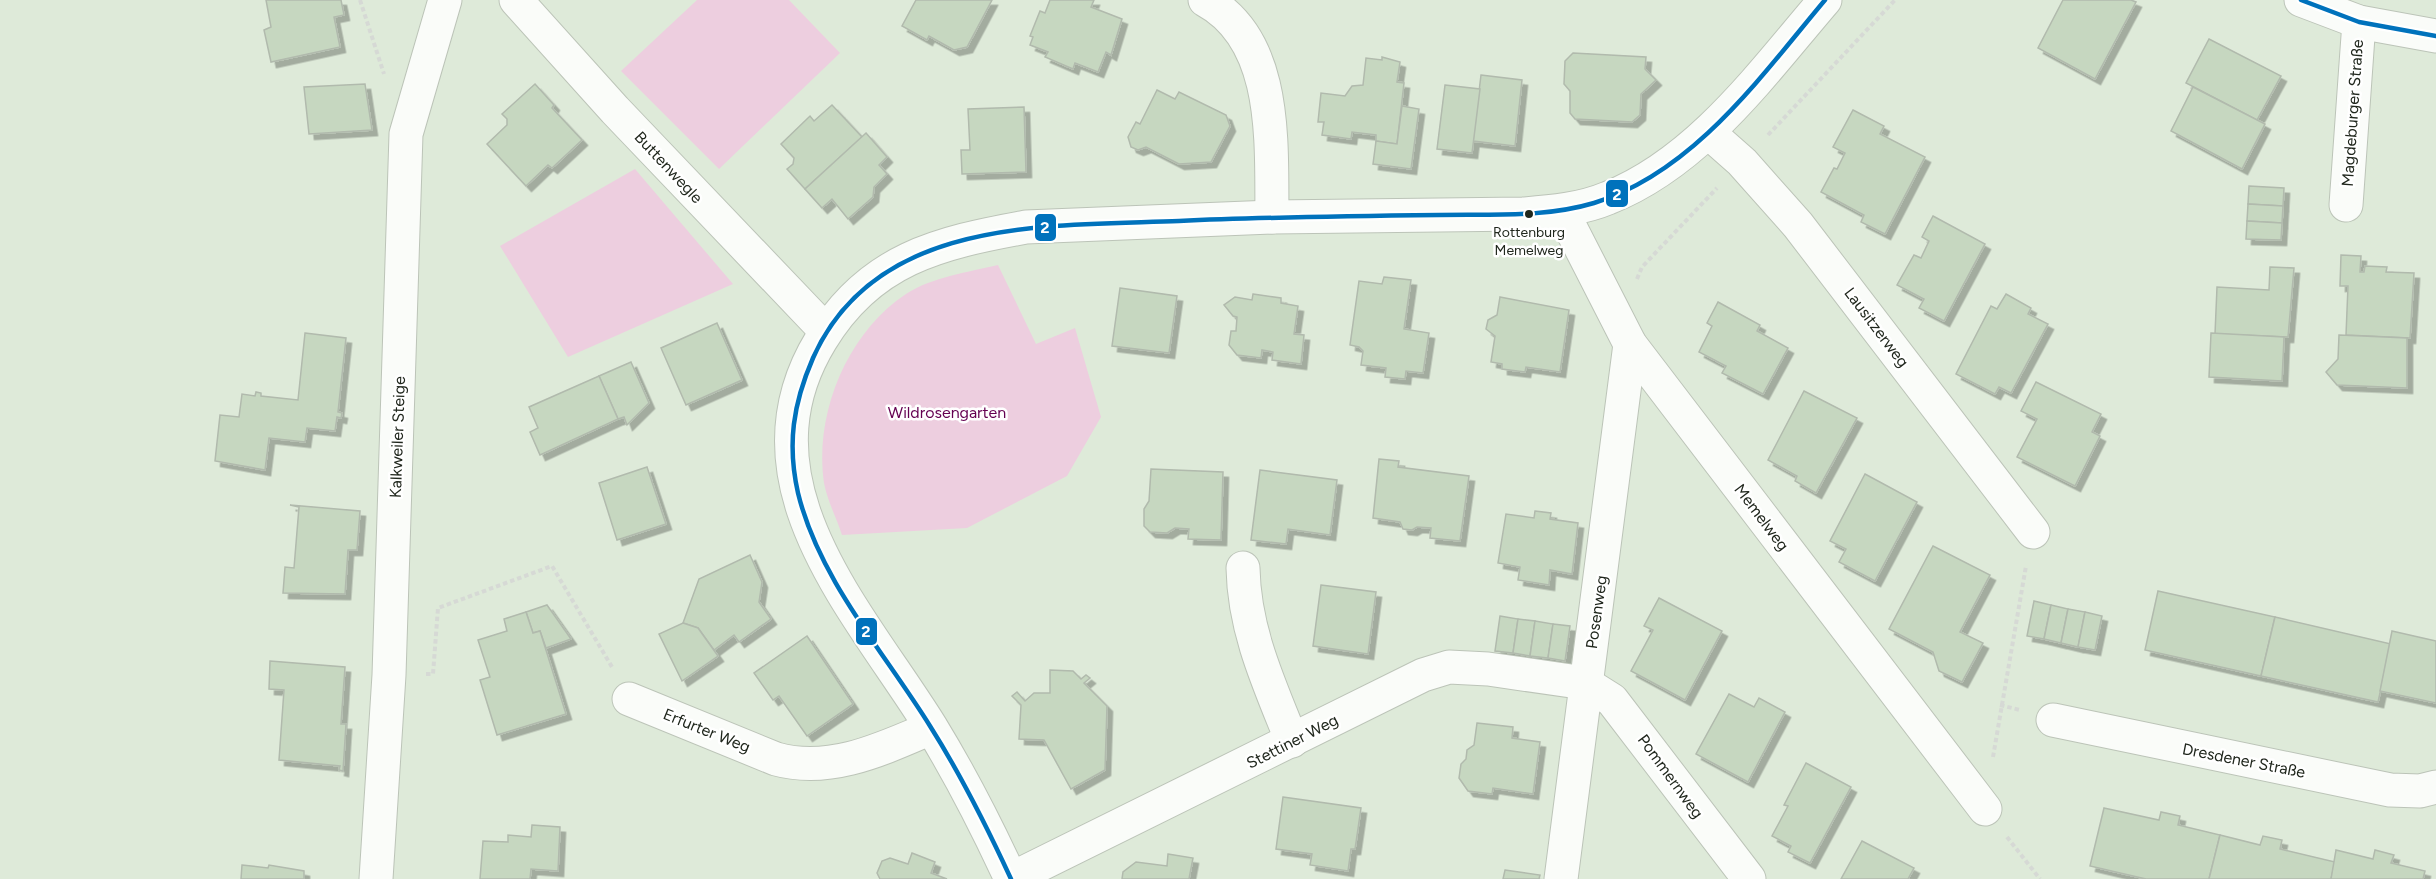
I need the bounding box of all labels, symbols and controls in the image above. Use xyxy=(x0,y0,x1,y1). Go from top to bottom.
street label: Magdeburger Straße xyxy=(2338,38,2367,187)
street label: Buttenwegle xyxy=(631,128,707,207)
line badge: 2 xyxy=(1605,179,1629,208)
text: 2 xyxy=(1612,185,1622,204)
marker: Rottenburg Memelweg xyxy=(1523,208,1535,220)
line badge: 2 xyxy=(1034,213,1057,242)
text: 2 xyxy=(1040,218,1050,237)
place label: Rottenburg Memelweg xyxy=(1493,224,1565,259)
street label: Lausitzerweg xyxy=(1840,284,1913,371)
street label: Kalkweiler Steige xyxy=(386,376,409,498)
park label: Wildrosengarten xyxy=(888,403,1006,422)
street label: Memelweg xyxy=(1730,480,1793,554)
street label: Posenweg xyxy=(1582,574,1611,650)
line badge: 2 xyxy=(855,617,878,646)
text: 2 xyxy=(861,622,871,641)
street label: Erfurter Weg xyxy=(661,704,753,757)
street label: Stettiner Weg xyxy=(1243,710,1341,773)
street label: Pommernweg xyxy=(1634,731,1707,822)
street label: Dresdener Straße xyxy=(2181,739,2307,782)

